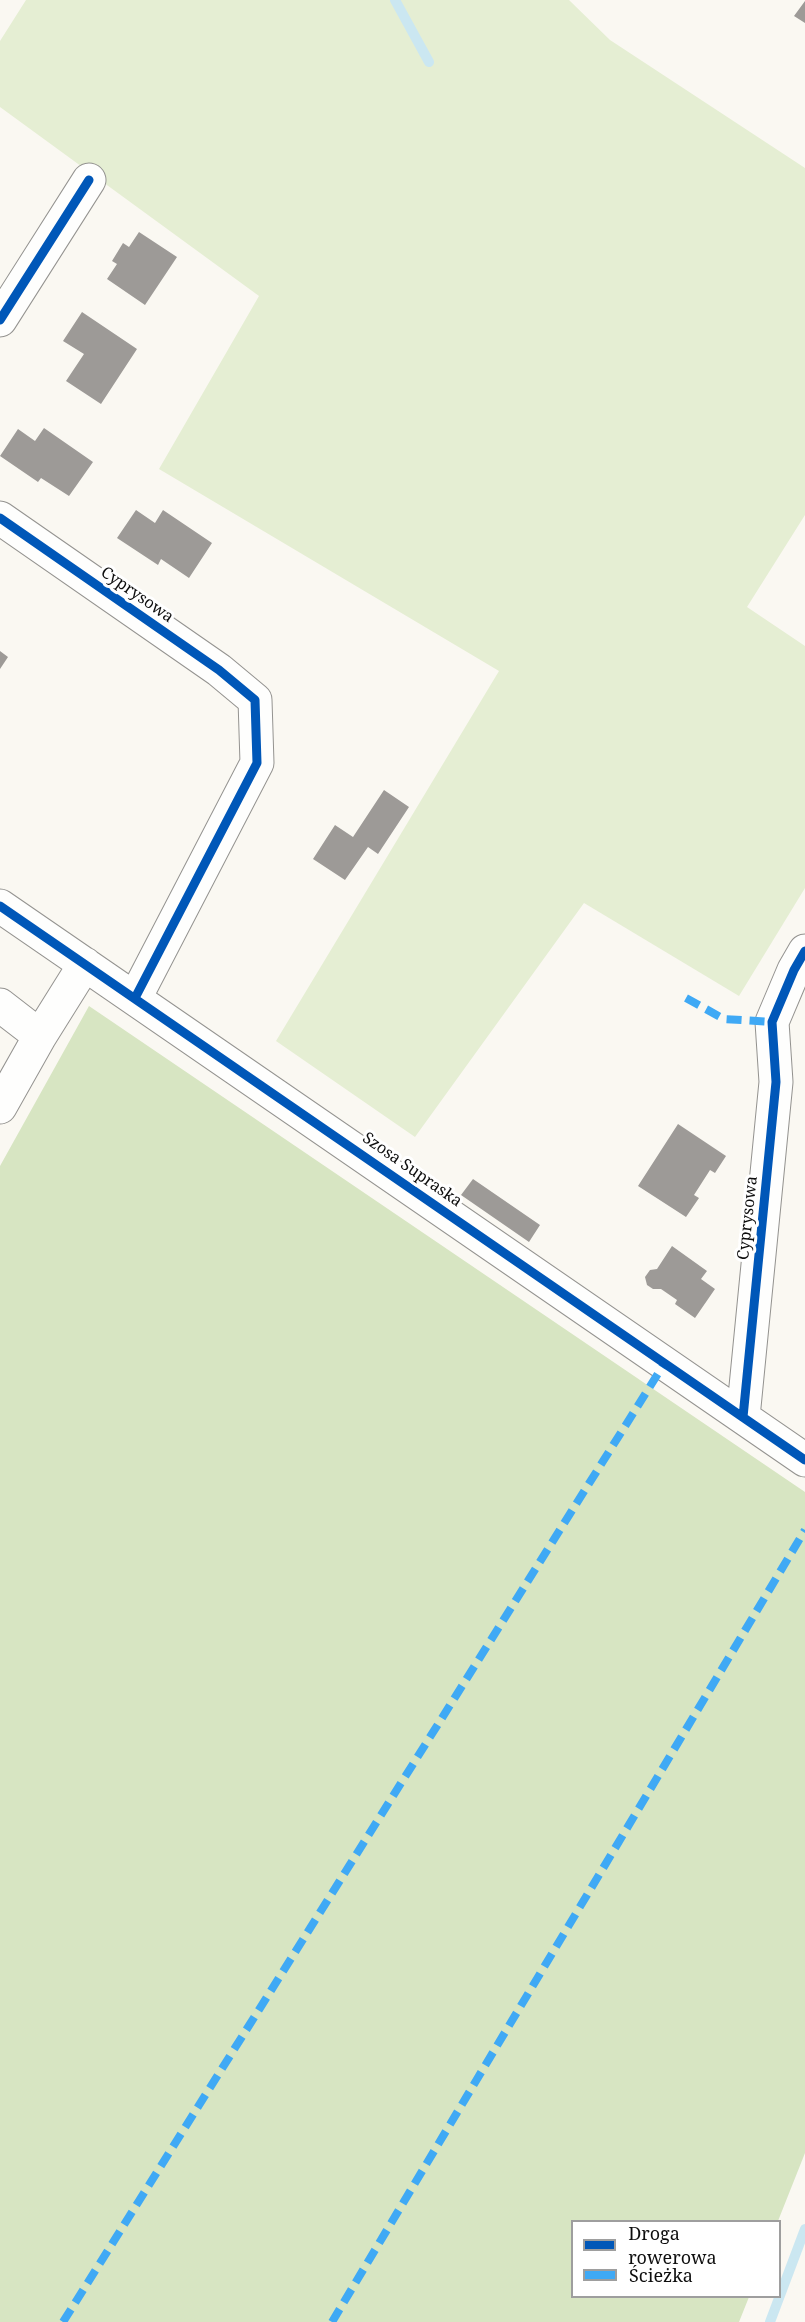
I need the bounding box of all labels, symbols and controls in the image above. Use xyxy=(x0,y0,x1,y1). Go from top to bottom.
street label: Cyprysowa xyxy=(97,563,177,627)
street label: Szosa Supraska xyxy=(359,1129,465,1211)
street label: Cyprysowa xyxy=(734,1175,762,1261)
legend xyxy=(571,2220,781,2298)
text: Droga rowerowa xyxy=(628,2221,717,2269)
text: Ścieżka xyxy=(629,2263,693,2287)

